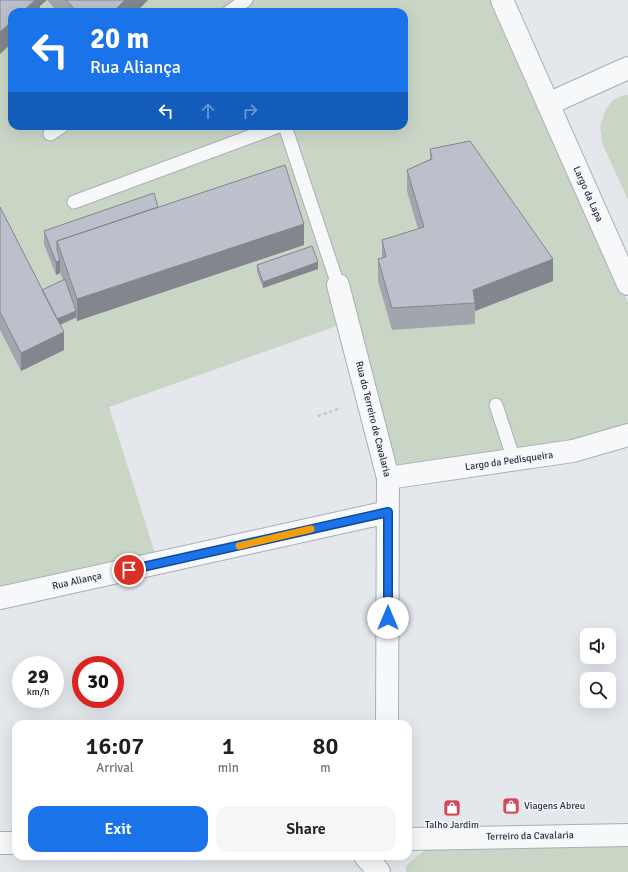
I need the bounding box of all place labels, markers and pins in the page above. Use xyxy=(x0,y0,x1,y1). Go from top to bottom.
pin xyxy=(112,553,146,587)
shop icon: Viagens Abreu xyxy=(501,796,521,816)
shop icon: Talho Jardim xyxy=(442,798,462,818)
place label: Viagens Abreu xyxy=(524,800,585,812)
place label: Talho Jardim xyxy=(425,819,479,831)

